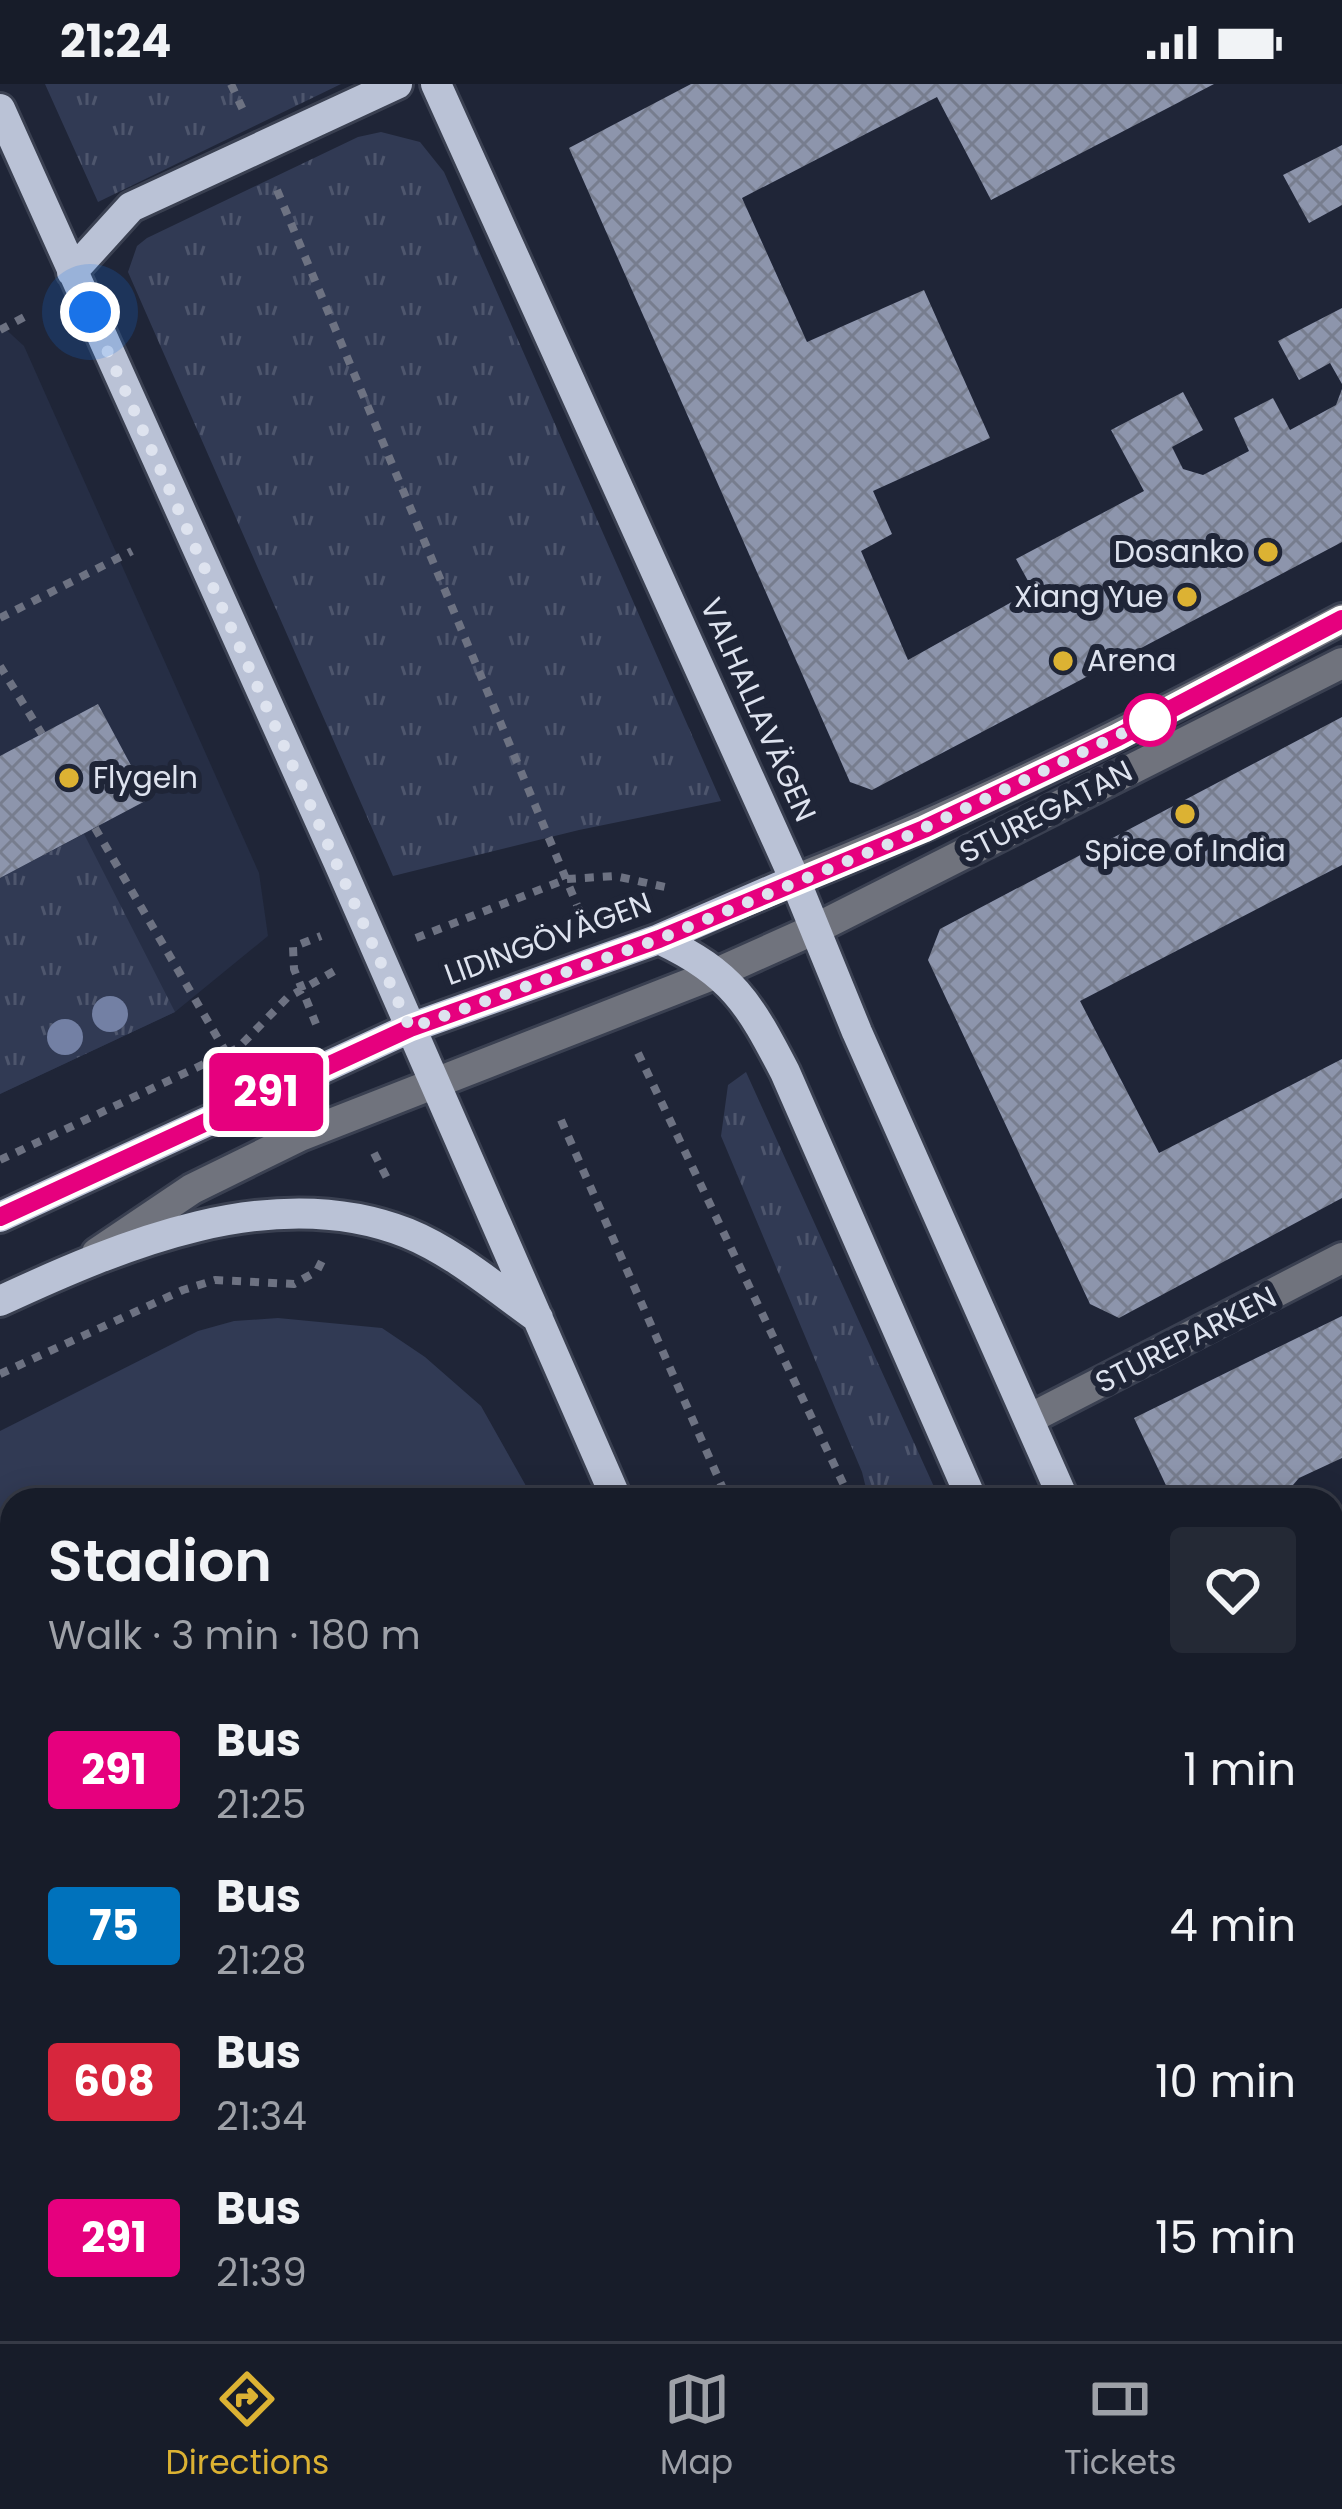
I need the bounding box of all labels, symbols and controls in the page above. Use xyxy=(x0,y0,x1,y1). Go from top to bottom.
text: 21:24 xyxy=(60,10,172,73)
your location xyxy=(60,282,120,342)
place label: Dosanko xyxy=(1114,530,1244,573)
marker: Dosanko xyxy=(1255,539,1281,565)
place label: Xiang Yue xyxy=(1014,575,1163,618)
marker: Xiang Yue xyxy=(1174,584,1200,610)
street label: VALHALLAVÄGEN xyxy=(690,591,827,829)
place label: Arena xyxy=(1087,639,1177,682)
marker: Arena xyxy=(1050,648,1076,674)
unlabelled marker xyxy=(1125,695,1175,745)
street label: STUREGATAN xyxy=(952,750,1140,874)
place label: Flygeln xyxy=(93,756,198,799)
marker: Flygeln xyxy=(56,765,82,791)
marker: Spice of India xyxy=(1172,801,1198,827)
place label: Spice of India xyxy=(1084,829,1286,872)
street label: LIDINGÖVÄGEN xyxy=(438,881,657,996)
line badge: 291 xyxy=(197,1053,335,1131)
text: 291 xyxy=(233,1062,299,1121)
street label: STUREPARKEN xyxy=(1088,1275,1284,1404)
text: Stadion xyxy=(48,1521,272,1601)
button: heart xyxy=(1170,1527,1296,1653)
text: Walk · 3 min · 180 m xyxy=(48,1608,421,1663)
text: Bus xyxy=(216,1709,301,1772)
text: 1 min xyxy=(1183,1738,1296,1801)
text: 291 xyxy=(81,1740,147,1799)
text: 21:25 xyxy=(216,1777,306,1832)
text: Bus xyxy=(216,1865,301,1928)
text: 4 min xyxy=(1169,1894,1296,1957)
text: 75 xyxy=(89,1896,139,1955)
text: 21:28 xyxy=(216,1933,306,1988)
text: Bus xyxy=(216,2021,301,2084)
text: 10 min xyxy=(1155,2050,1296,2113)
text: 608 xyxy=(73,2052,155,2111)
text: 21:34 xyxy=(216,2089,307,2144)
text: Bus xyxy=(216,2177,301,2240)
text: 15 min xyxy=(1155,2206,1296,2269)
text: 291 xyxy=(81,2208,147,2267)
text: 21:39 xyxy=(216,2245,307,2300)
tab: Directions xyxy=(165,2366,329,2488)
tab: Map xyxy=(660,2366,733,2488)
tab: Tickets xyxy=(1064,2366,1177,2488)

